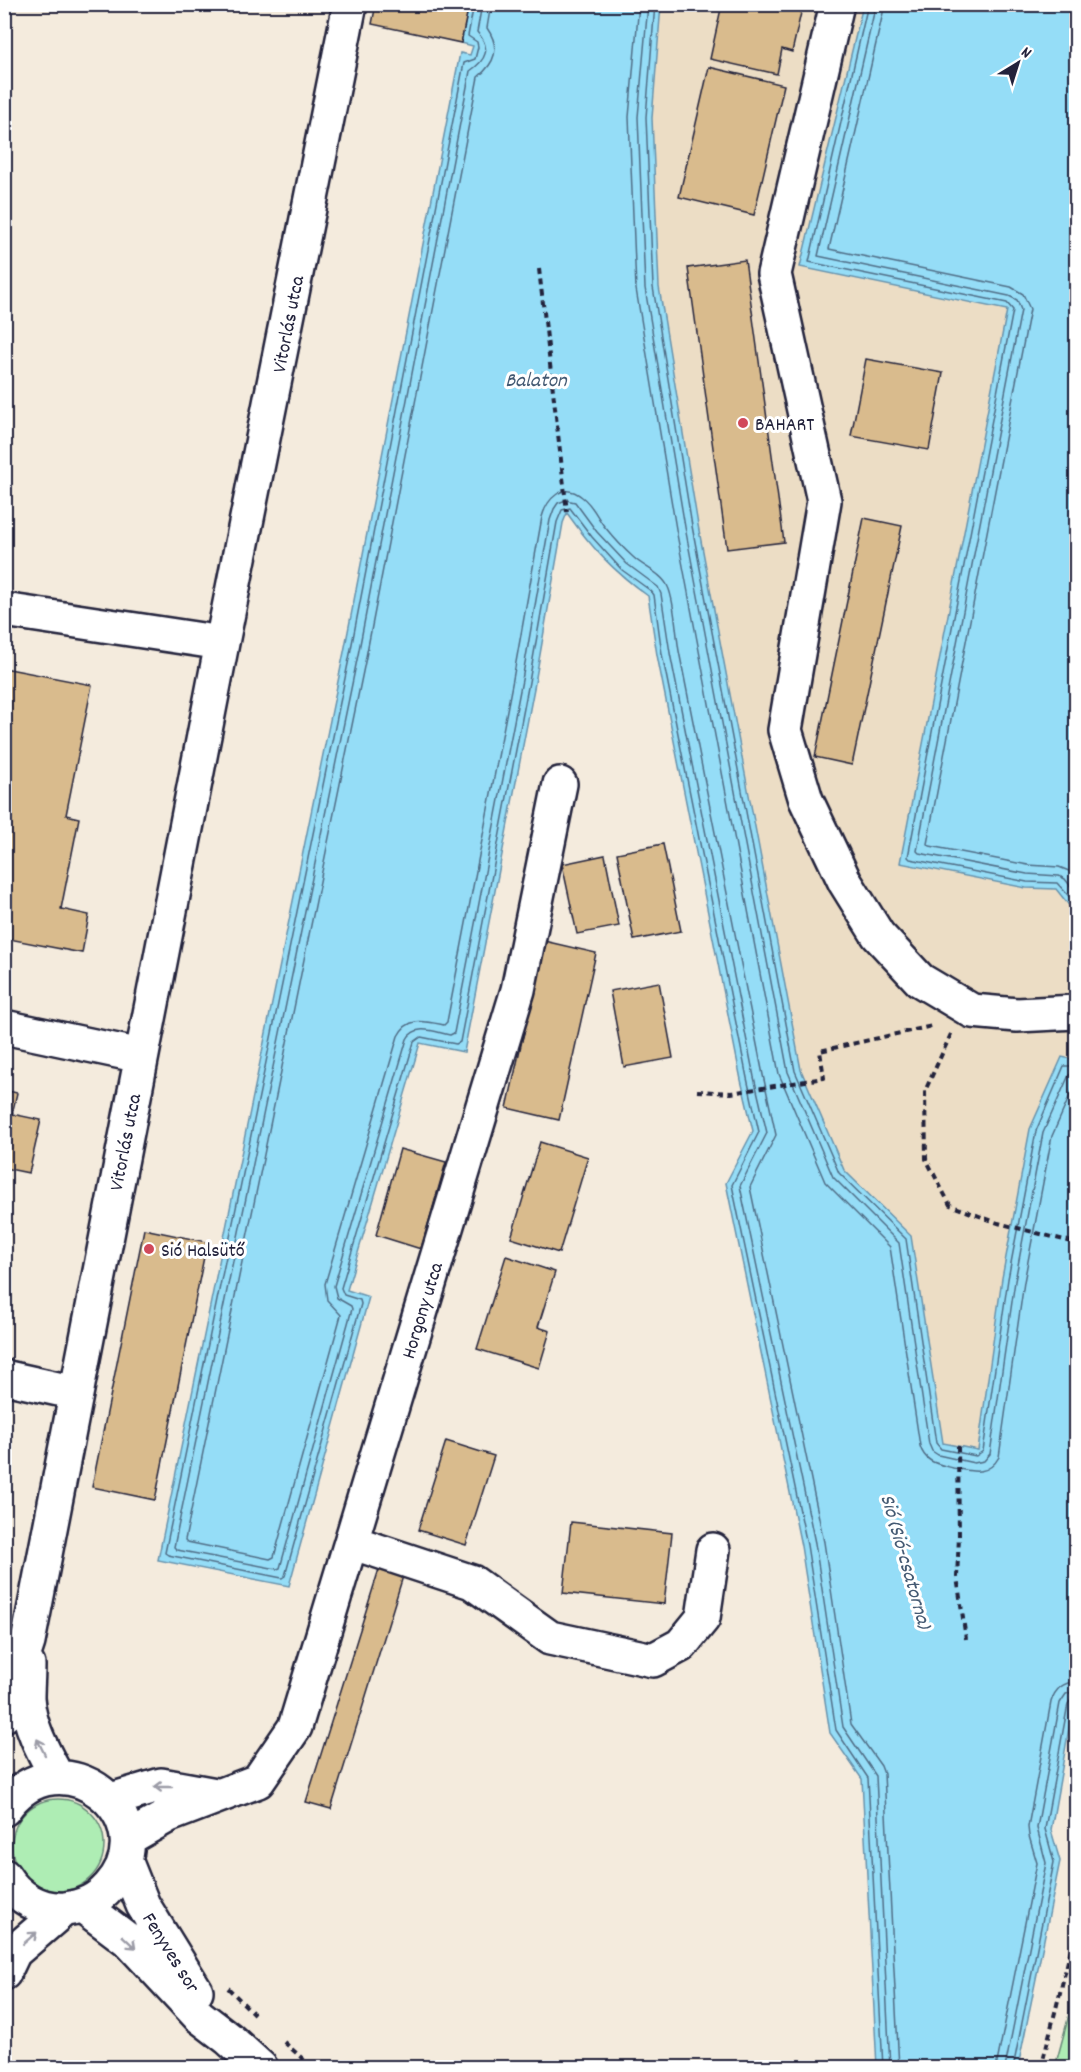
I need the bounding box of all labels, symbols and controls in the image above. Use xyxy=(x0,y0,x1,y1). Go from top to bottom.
north arrow xyxy=(988,33,1048,93)
text: N xyxy=(1016,42,1036,65)
street label: Vitorlás utca xyxy=(267,273,313,375)
water label: Balaton xyxy=(505,367,568,397)
place label: BAHART xyxy=(755,412,814,440)
marker: BAHART xyxy=(736,416,750,430)
street label: Vitorlás utca xyxy=(104,1091,150,1193)
place label: Sió Halsütő xyxy=(161,1238,245,1266)
marker: Sió Halsütő xyxy=(142,1242,156,1256)
street label: Horgony utca xyxy=(396,1259,452,1363)
water label: Sió (Sió-csatorna) xyxy=(871,1491,938,1634)
one-way arrow xyxy=(35,1739,47,1757)
one-way arrow xyxy=(154,1781,173,1793)
street label: Fenyves sor xyxy=(134,1908,205,2000)
one-way arrow xyxy=(22,1931,37,1945)
one-way arrow xyxy=(121,1935,136,1949)

